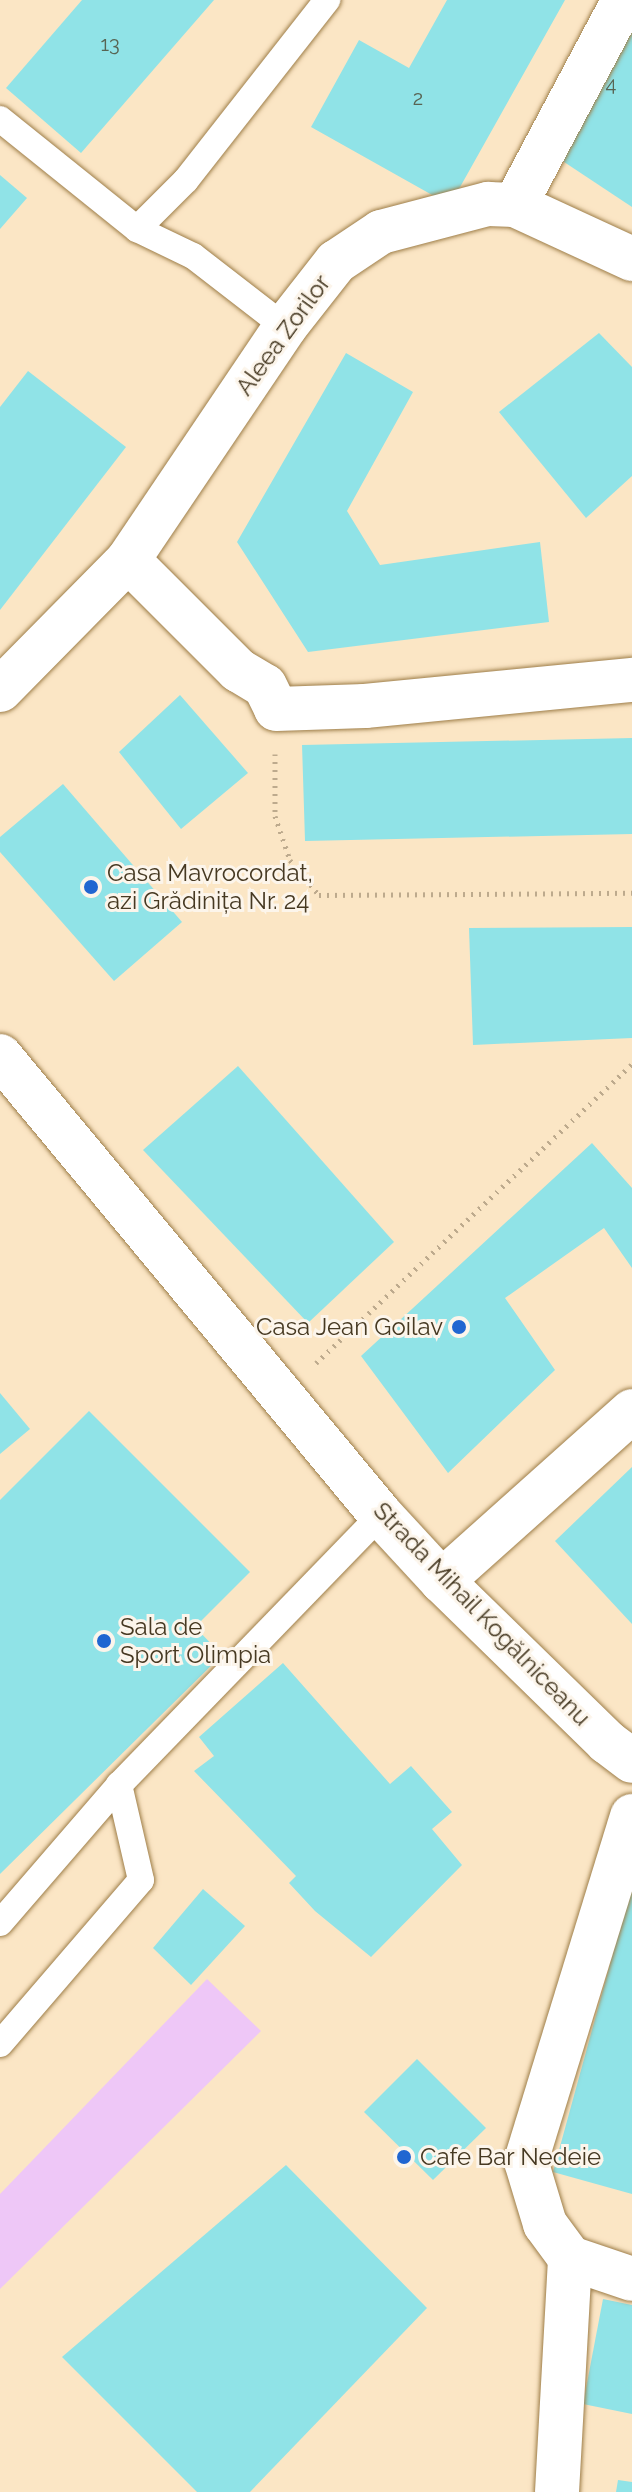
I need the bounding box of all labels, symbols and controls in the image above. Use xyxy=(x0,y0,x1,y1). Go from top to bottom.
house number: 13 xyxy=(100,32,120,56)
house number: 4 xyxy=(606,72,616,96)
house number: 2 xyxy=(413,86,423,110)
street label: Aleea Zorilor xyxy=(230,269,336,401)
place label: Casa Mavrocordat, azi Grădinița Nr. 24 xyxy=(107,859,313,915)
marker: Casa Mavrocordat, azi Grădinița Nr. 24 xyxy=(82,878,100,896)
place label: Casa Jean Goilav xyxy=(255,1313,443,1341)
marker: Casa Jean Goilav xyxy=(450,1318,468,1336)
street label: Strada Mihail Kogălniceanu xyxy=(367,1496,597,1732)
place label: Sala de Sport Olimpia xyxy=(120,1613,271,1669)
marker: Sala de Sport Olimpia xyxy=(95,1632,113,1650)
place label: Cafe Bar Nedeie xyxy=(420,2143,602,2171)
marker: Cafe Bar Nedeie xyxy=(395,2148,413,2166)

